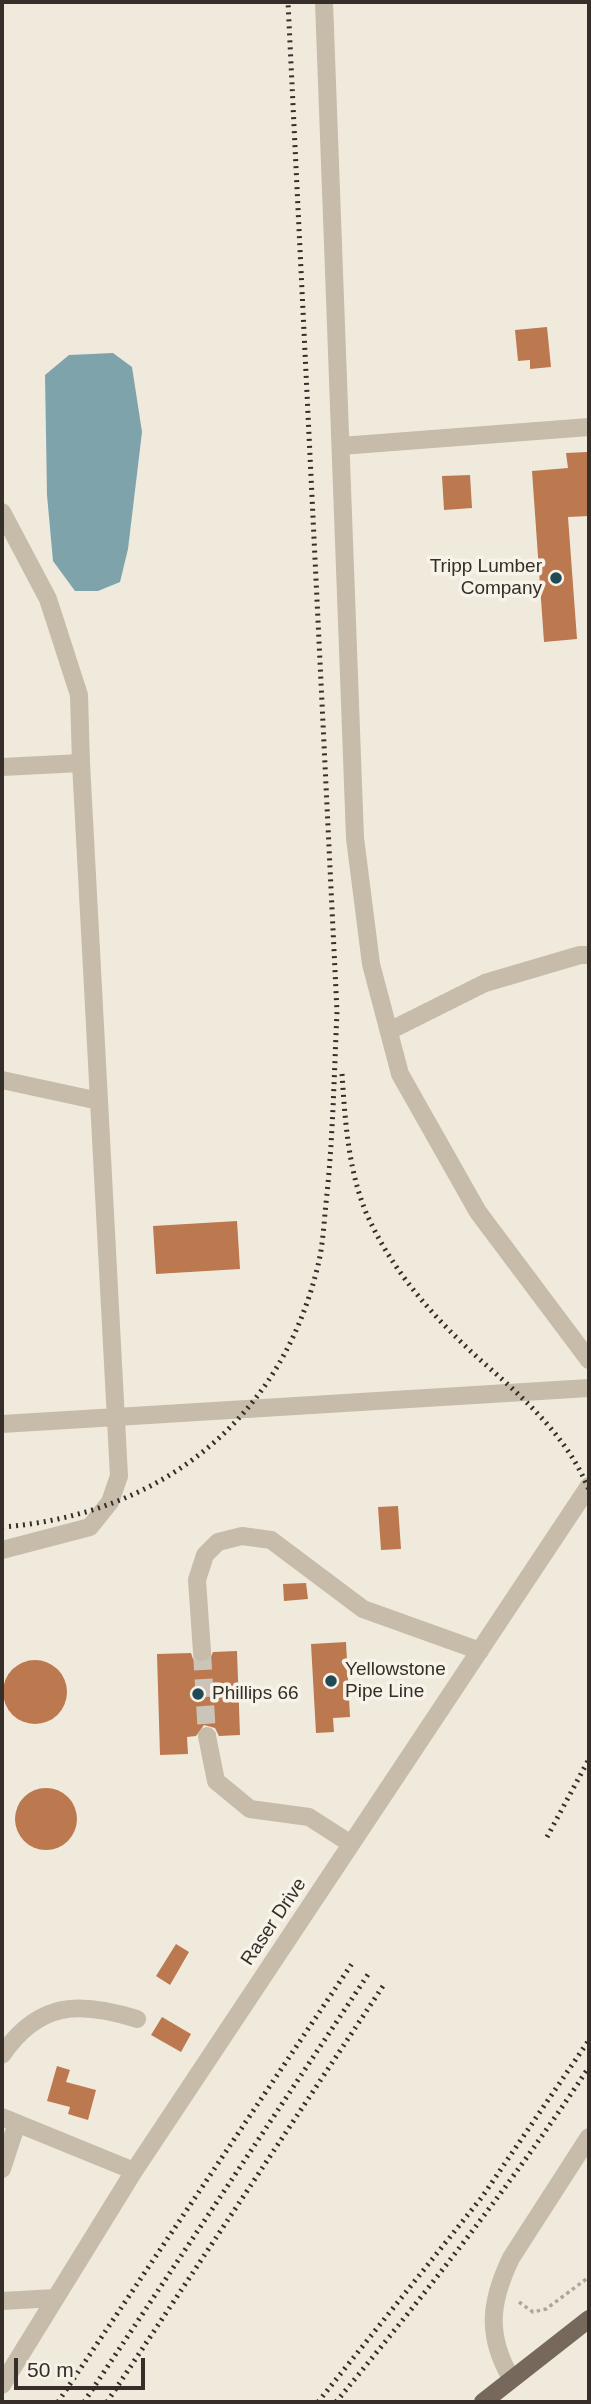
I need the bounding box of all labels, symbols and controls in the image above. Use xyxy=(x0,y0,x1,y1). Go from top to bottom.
place label: Tripp Lumber Company xyxy=(430,556,542,600)
marker: Tripp Lumber Company xyxy=(548,570,564,586)
place label: Yellowstone Pipe Line xyxy=(345,1659,446,1703)
marker: Yellowstone Pipe Line xyxy=(323,1673,339,1689)
place label: Phillips 66 xyxy=(212,1683,299,1705)
marker: Phillips 66 xyxy=(190,1686,206,1702)
street label: Raser Drive xyxy=(237,1874,311,1970)
scale bar xyxy=(18,2344,149,2388)
text: 50 m xyxy=(27,2358,74,2381)

